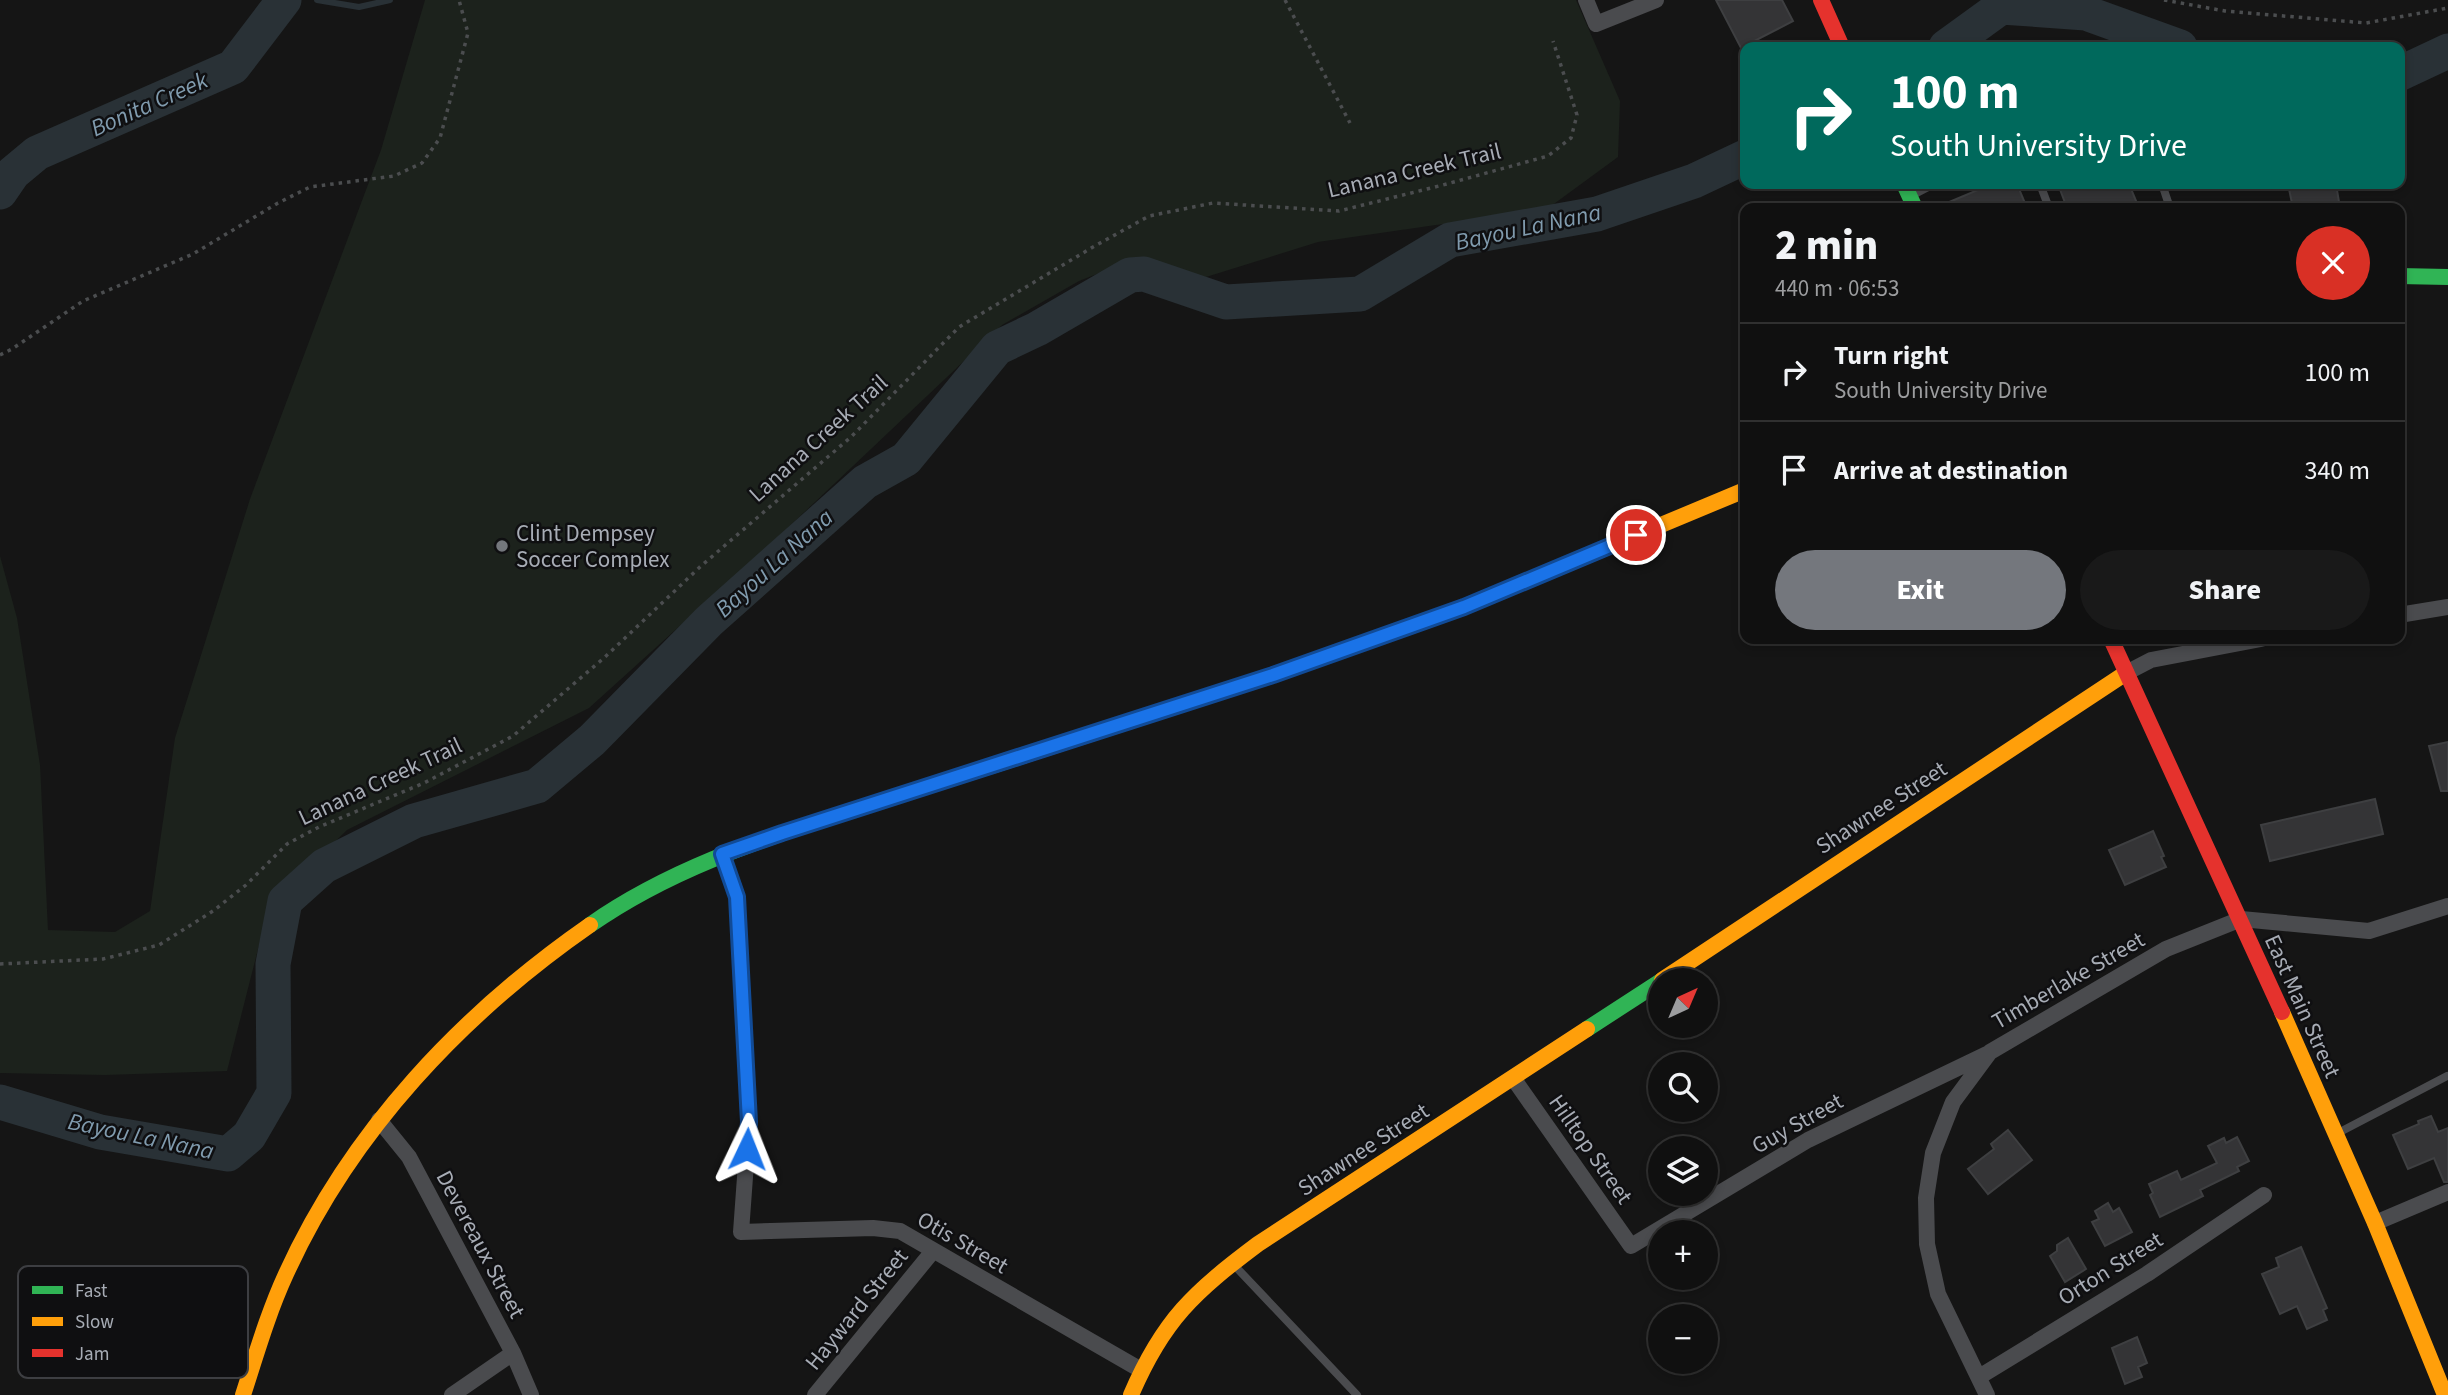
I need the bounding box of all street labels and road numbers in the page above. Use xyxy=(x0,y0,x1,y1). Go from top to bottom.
street label: Lanana Creek Trail xyxy=(1324,134,1504,206)
street label: Lanana Creek Trail xyxy=(741,367,895,510)
street label: Lanana Creek Trail xyxy=(293,729,467,834)
street label: Shawnee Street xyxy=(1809,752,1954,862)
street label: Timberlake Street xyxy=(1986,923,2151,1038)
street label: East Main Street xyxy=(2256,929,2349,1083)
street label: Guy Street xyxy=(1746,1085,1849,1162)
street label: Hilltop Street xyxy=(1541,1088,1641,1211)
street label: Shawnee Street xyxy=(1291,1094,1436,1204)
street label: Devereaux Street xyxy=(428,1164,534,1324)
street label: Otis Street xyxy=(911,1203,1015,1282)
street label: Orton Street xyxy=(2051,1223,2169,1314)
street label: Hayward Street xyxy=(797,1241,916,1377)

